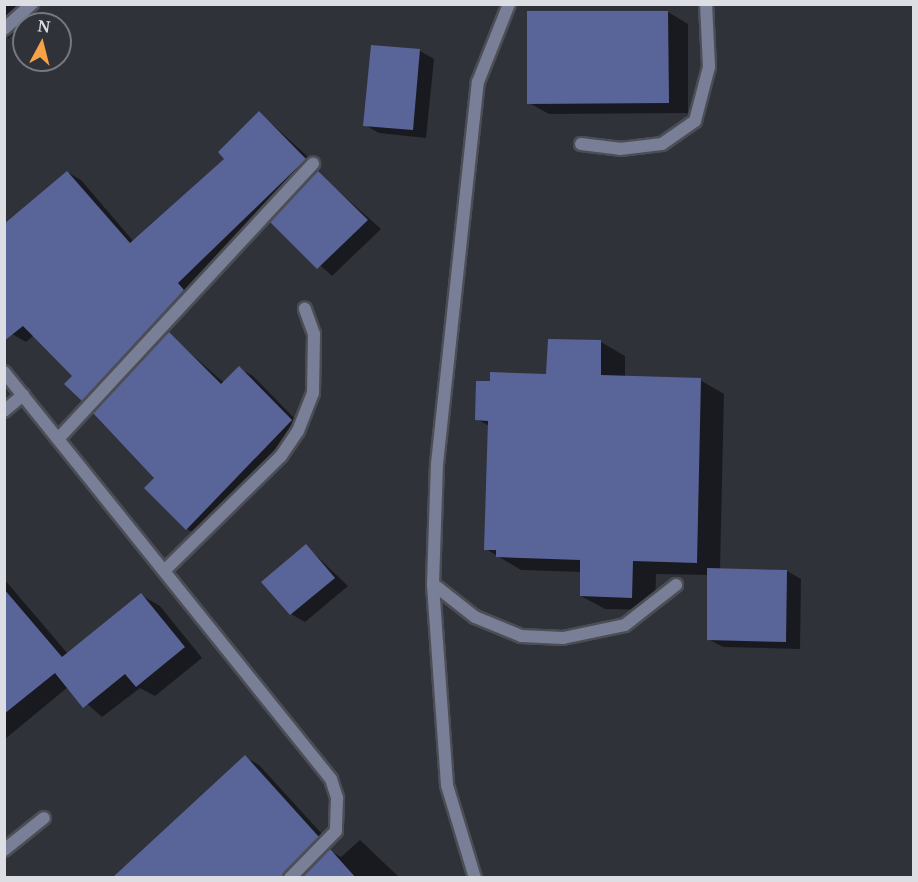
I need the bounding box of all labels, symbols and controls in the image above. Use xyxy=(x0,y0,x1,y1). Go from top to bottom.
north arrow xyxy=(12,12,72,72)
text: N xyxy=(36,14,52,38)

